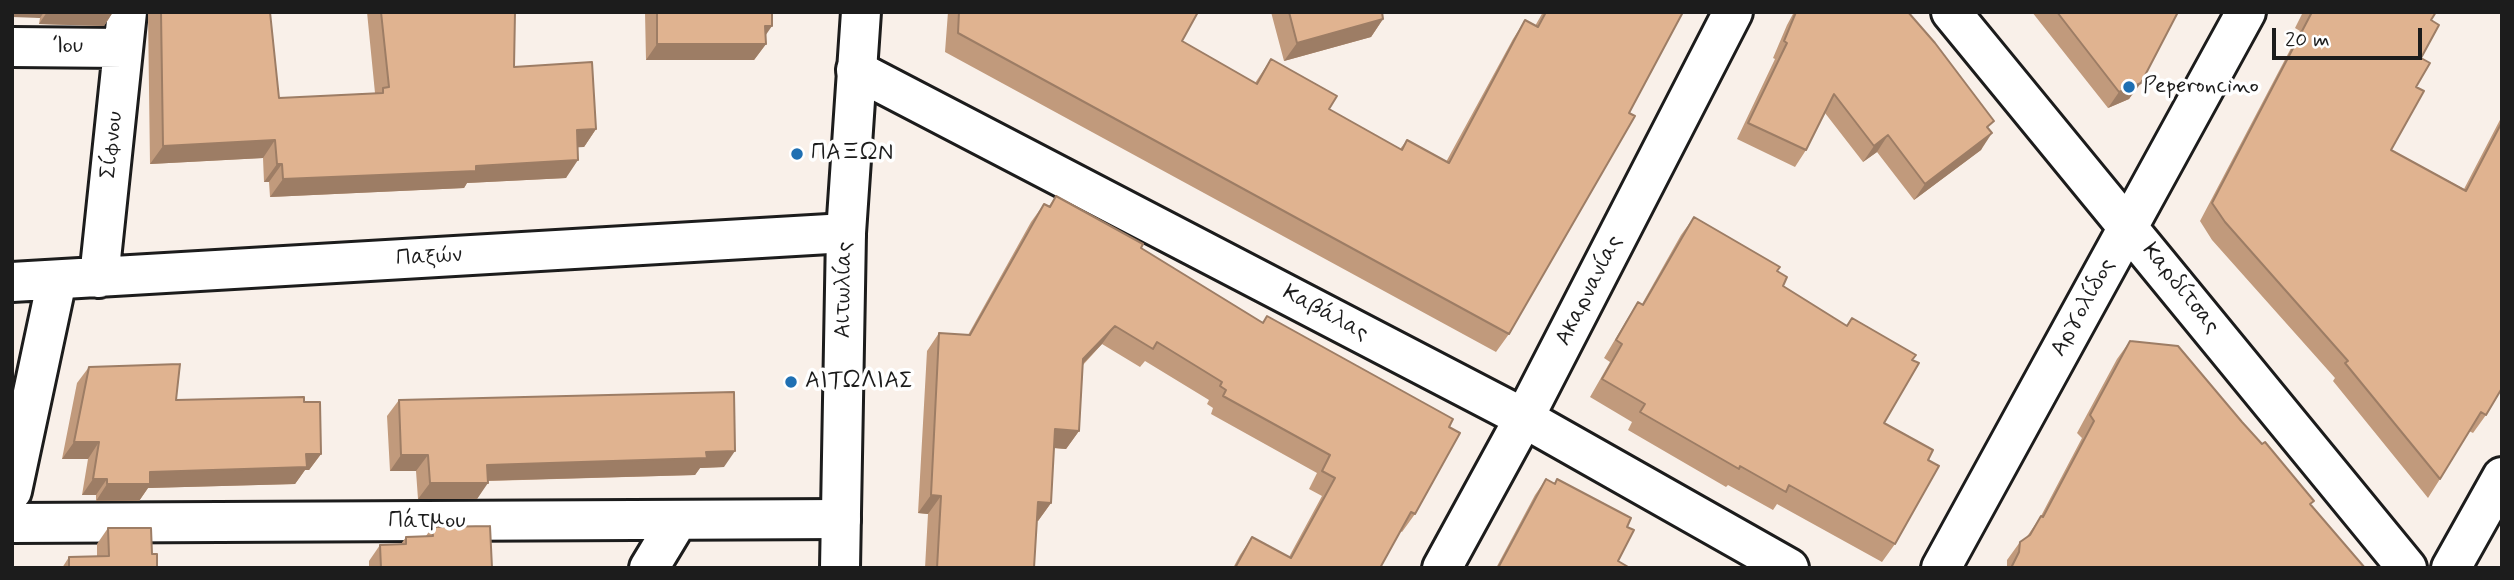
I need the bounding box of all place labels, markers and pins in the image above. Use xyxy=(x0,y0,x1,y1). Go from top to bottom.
place label: Peperoncino xyxy=(2143,73,2259,101)
marker: Peperoncino xyxy=(2121,79,2137,95)
place label: ΠΑΞΩΝ xyxy=(811,140,893,168)
marker: ΠΑΞΩΝ xyxy=(789,146,805,162)
place label: ΑΙΤΩΛΙΑΣ xyxy=(805,368,913,396)
marker: ΑΙΤΩΛΙΑΣ xyxy=(783,374,799,390)

